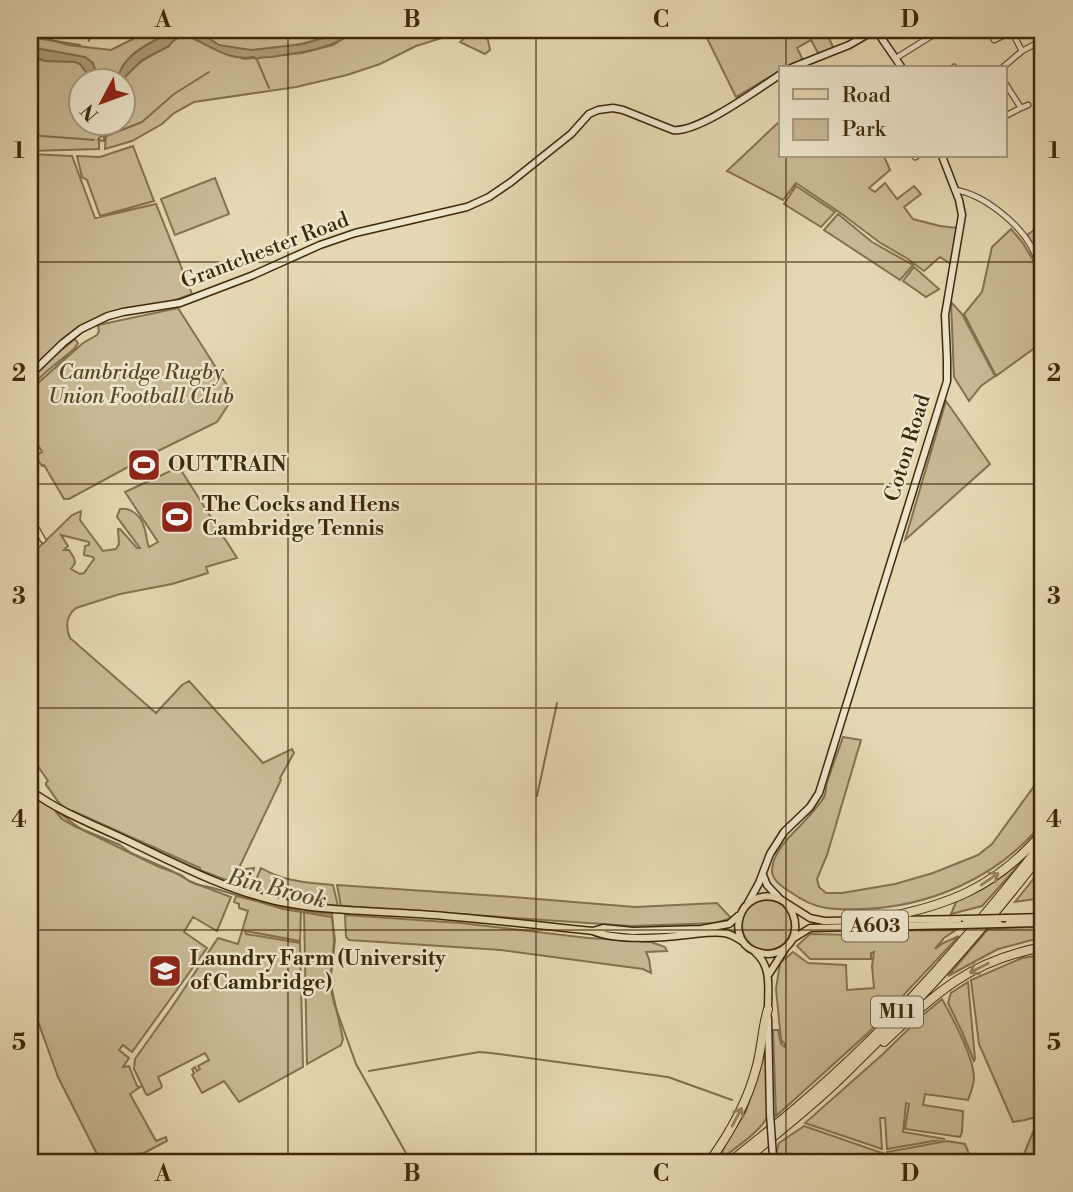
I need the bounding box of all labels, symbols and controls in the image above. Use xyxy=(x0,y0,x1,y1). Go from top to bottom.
text: A xyxy=(154,6,172,34)
text: B xyxy=(403,6,421,34)
text: C xyxy=(653,6,669,34)
text: D xyxy=(901,6,919,34)
north arrow xyxy=(66,66,136,136)
legend xyxy=(779,66,1006,158)
text: Road xyxy=(842,83,891,109)
text: N xyxy=(76,99,104,126)
text: Park xyxy=(842,117,887,143)
text: 1 xyxy=(13,137,25,165)
text: 1 xyxy=(1048,137,1060,165)
street label: Grantchester Road xyxy=(177,207,353,295)
text: 2 xyxy=(12,360,26,388)
park label: Cambridge Rugby Union Football Club xyxy=(48,360,234,410)
text: 2 xyxy=(1047,360,1061,388)
street label: Coton Road xyxy=(879,391,937,505)
sports icon: OUTTRAIN xyxy=(125,446,163,484)
place label: OUTTRAIN xyxy=(168,452,287,478)
place label: The Cocks and Hens Cambridge Tennis xyxy=(202,492,400,542)
sports icon: The Cocks and Hens Cambridge Tennis xyxy=(158,498,196,536)
text: 3 xyxy=(12,583,26,611)
text: 3 xyxy=(1047,583,1061,611)
text: 4 xyxy=(11,806,27,834)
text: 4 xyxy=(1046,806,1062,834)
water label: Bin Brook xyxy=(224,863,329,915)
one-way arrow xyxy=(980,872,1000,886)
road number: A603 xyxy=(842,910,908,942)
place label: Laundry Farm (University of Cambridge) xyxy=(190,946,446,996)
school or university icon: Laundry Farm (University of Cambridge) xyxy=(146,952,184,990)
one-way arrow xyxy=(969,961,990,975)
road number: M11 xyxy=(871,996,923,1028)
text: 5 xyxy=(12,1029,26,1057)
text: 5 xyxy=(1047,1029,1061,1057)
one-way arrow xyxy=(731,1107,745,1128)
text: A xyxy=(154,1160,172,1188)
text: B xyxy=(403,1160,421,1188)
text: C xyxy=(653,1160,669,1188)
text: D xyxy=(901,1160,919,1188)

